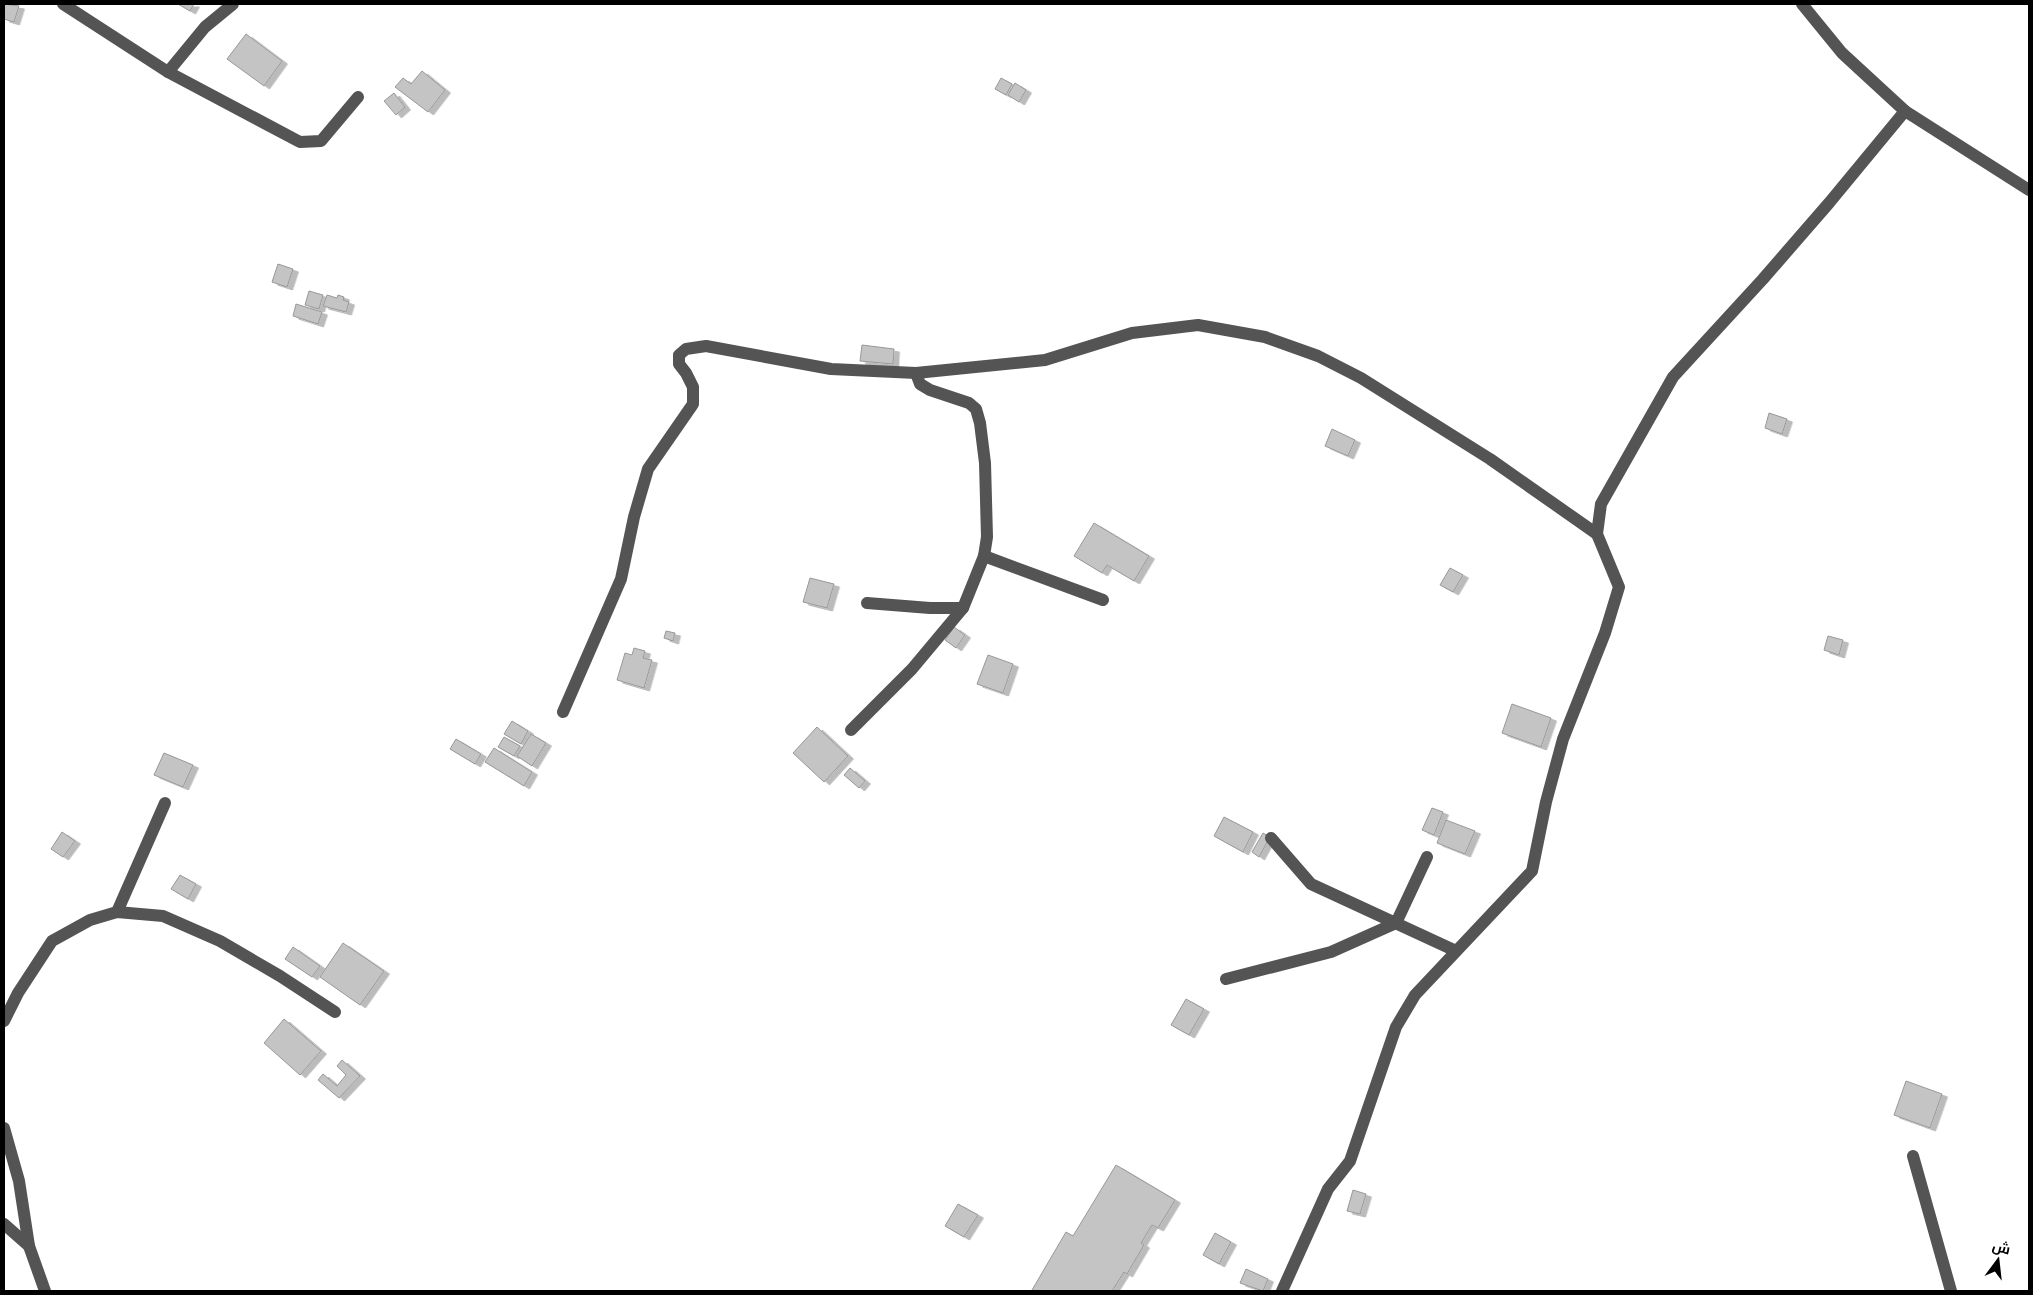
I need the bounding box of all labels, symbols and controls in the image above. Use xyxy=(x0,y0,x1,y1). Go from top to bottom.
north arrow xyxy=(1973,1235,2023,1285)
text: ش xyxy=(1990,1237,2012,1258)

